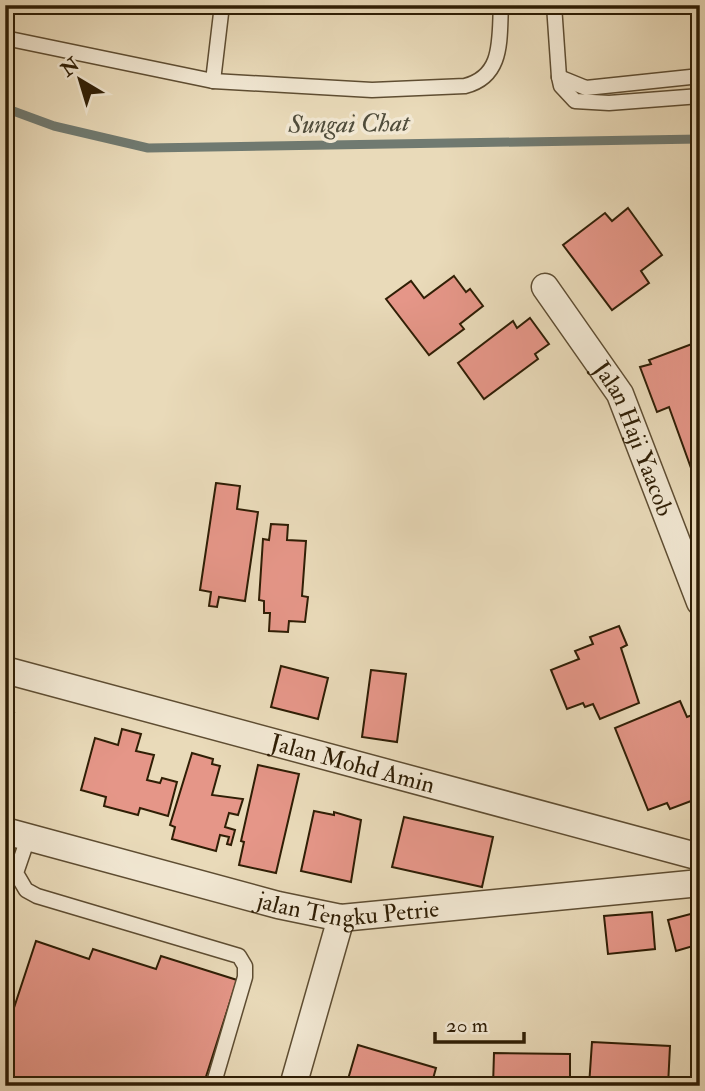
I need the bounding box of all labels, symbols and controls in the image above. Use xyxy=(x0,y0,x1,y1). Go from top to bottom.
north arrow xyxy=(46,46,116,116)
text: N xyxy=(55,52,85,83)
water label: Sungai Chat xyxy=(287,107,411,141)
street label: Jalan Haji Yaacob xyxy=(586,354,681,521)
street label: Jalan Mohd Amin xyxy=(266,726,438,800)
street label: jalan Tengku Petrie xyxy=(250,884,440,933)
scale bar xyxy=(435,1000,525,1044)
text: 20 m xyxy=(446,1012,488,1039)

